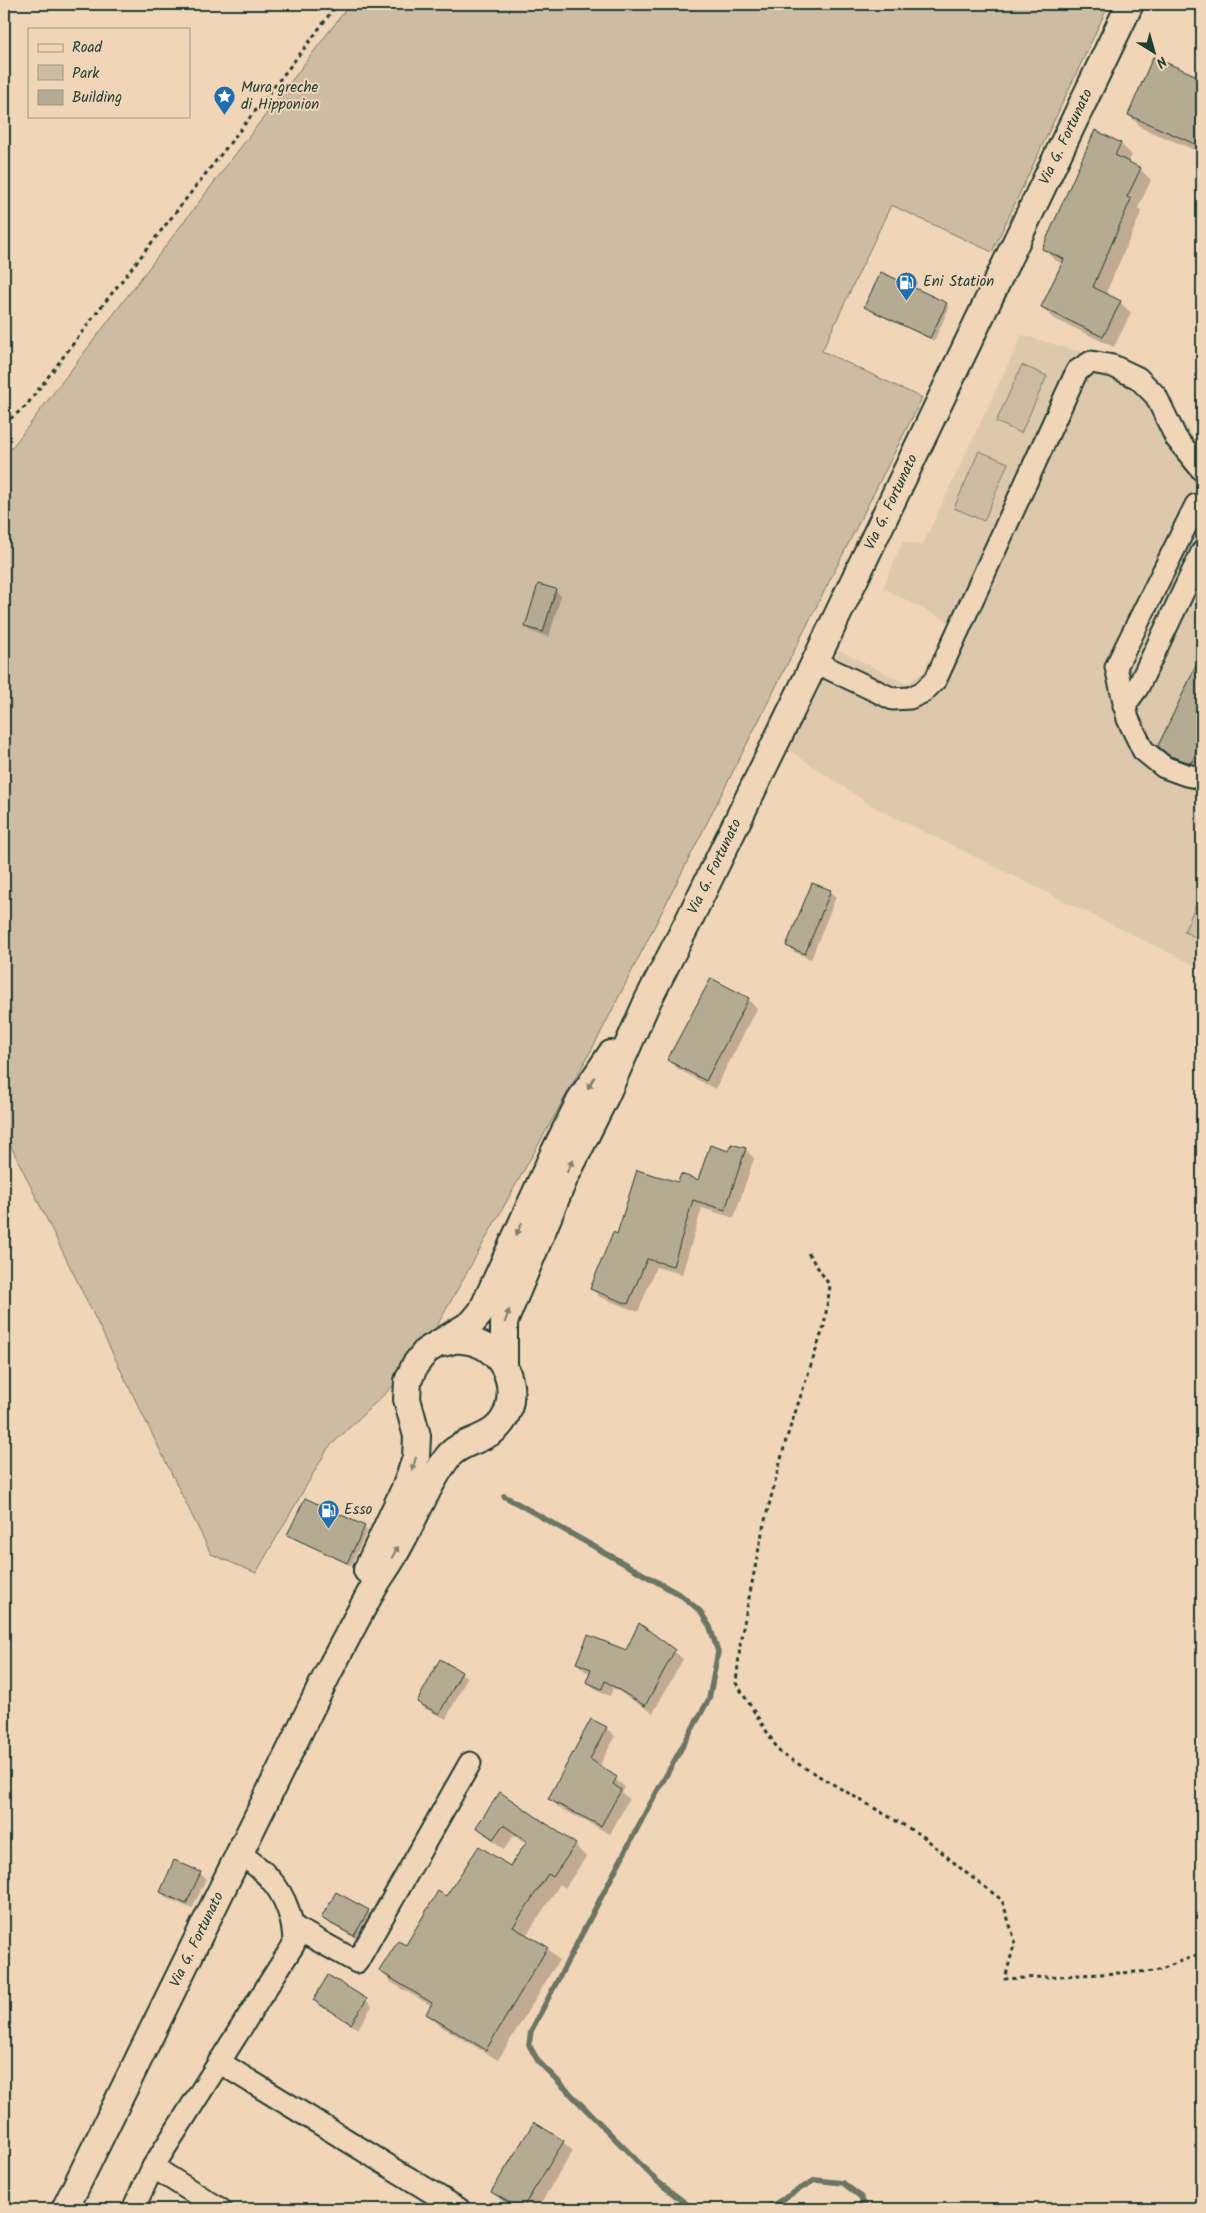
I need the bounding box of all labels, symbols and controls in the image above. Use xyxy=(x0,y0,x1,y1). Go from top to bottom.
legend xyxy=(28,28,190,118)
north arrow xyxy=(1128,28,1178,78)
text: Road xyxy=(72,36,103,60)
text: N xyxy=(1151,50,1171,73)
text: Park xyxy=(72,62,100,86)
place label: Mura greche di Hipponion xyxy=(241,76,319,117)
place icon: Mura greche di Hipponion xyxy=(213,85,237,116)
street label: Via G. Fortunato xyxy=(1033,85,1100,189)
text: Building xyxy=(72,86,122,110)
fuel station icon: Eni Station xyxy=(895,270,919,301)
place label: Eni Station xyxy=(923,270,994,294)
street label: Via G. Fortunato xyxy=(858,450,925,554)
street label: Via G. Fortunato xyxy=(681,815,749,919)
one-way arrow xyxy=(586,1076,595,1090)
one-way arrow xyxy=(566,1159,574,1174)
one-way arrow xyxy=(515,1222,523,1236)
one-way arrow xyxy=(503,1308,511,1323)
one-way arrow xyxy=(409,1456,417,1471)
fuel station icon: Esso xyxy=(316,1498,340,1529)
place label: Esso xyxy=(344,1498,373,1522)
one-way arrow xyxy=(391,1545,399,1560)
street label: Via G. Fortunato xyxy=(164,1888,231,1992)

